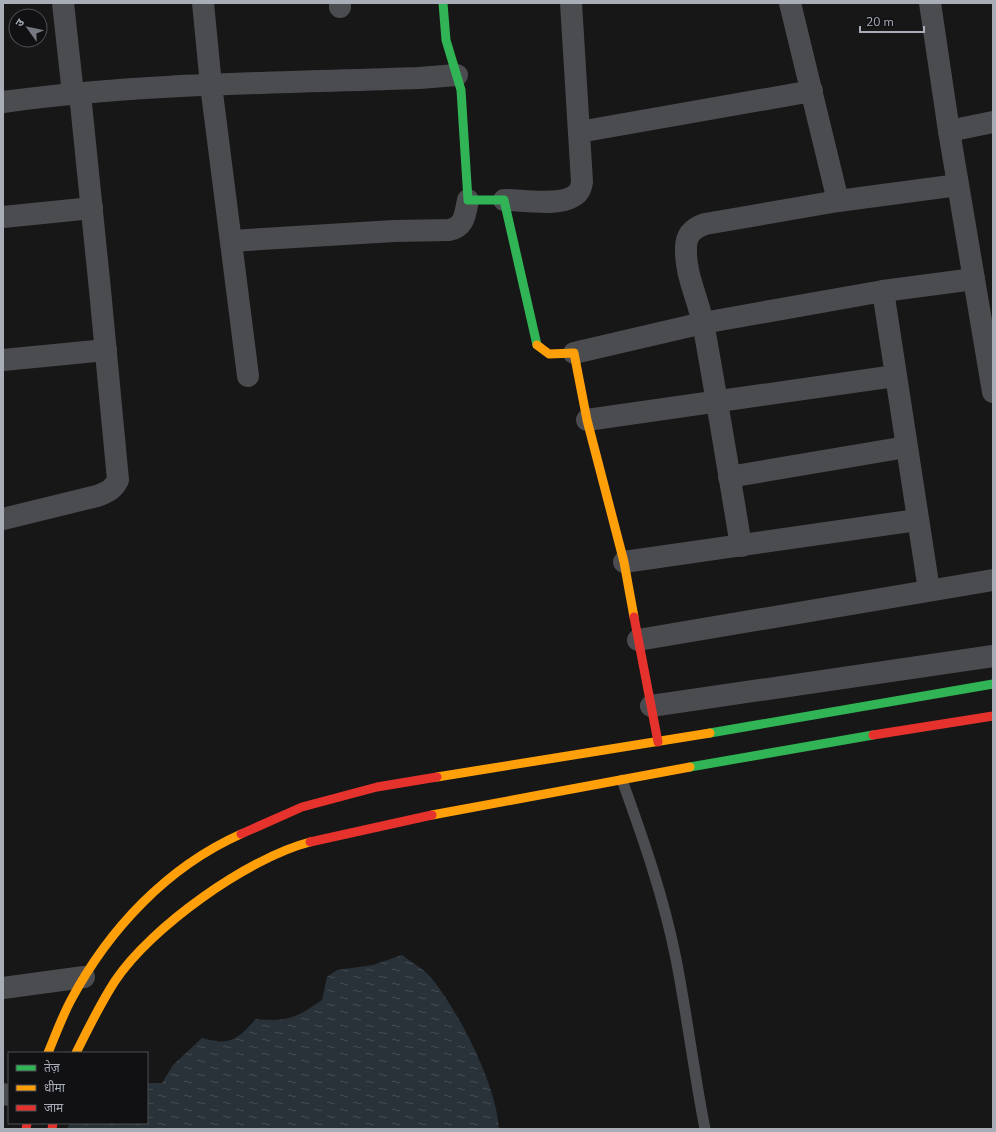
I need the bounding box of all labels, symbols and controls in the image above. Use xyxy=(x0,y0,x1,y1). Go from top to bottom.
north arrow xyxy=(8,8,48,48)
scale bar xyxy=(860,8,924,34)
text: 20 m xyxy=(866,14,894,30)
text: उ xyxy=(12,16,28,30)
legend xyxy=(8,1052,148,1124)
text: तेज़ xyxy=(44,1060,61,1076)
text: धीमा xyxy=(44,1080,66,1096)
text: जाम xyxy=(44,1100,64,1116)

